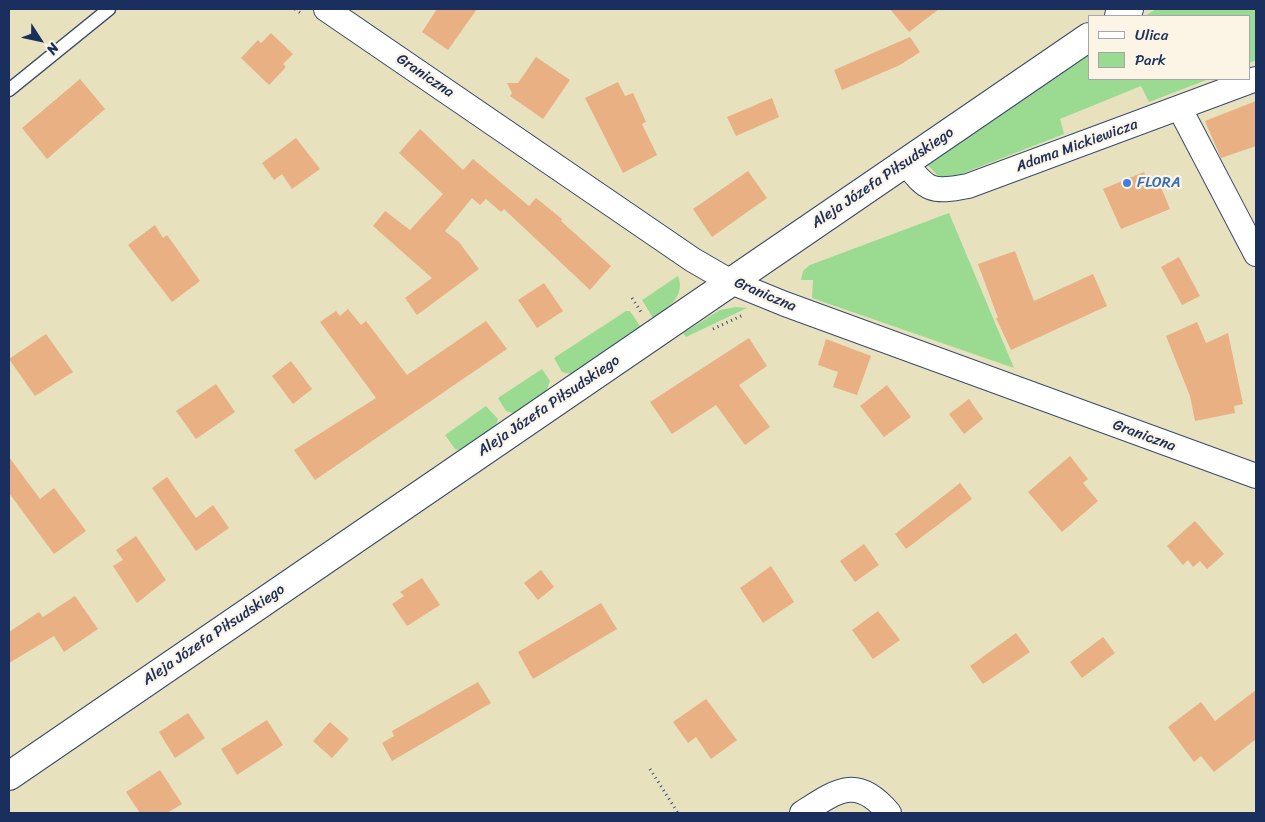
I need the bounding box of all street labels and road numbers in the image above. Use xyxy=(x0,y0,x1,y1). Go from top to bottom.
street label: Graniczna xyxy=(393,50,457,102)
street label: Adama Mickiewicza xyxy=(1014,116,1140,176)
street label: Aleja Józefa Piłsudskiego xyxy=(808,124,958,232)
street label: Graniczna xyxy=(731,274,799,316)
street label: Aleja Józefa Piłsudskiego xyxy=(474,352,624,460)
street label: Graniczna xyxy=(1110,416,1178,456)
street label: Aleja Józefa Piłsudskiego xyxy=(139,581,289,689)

